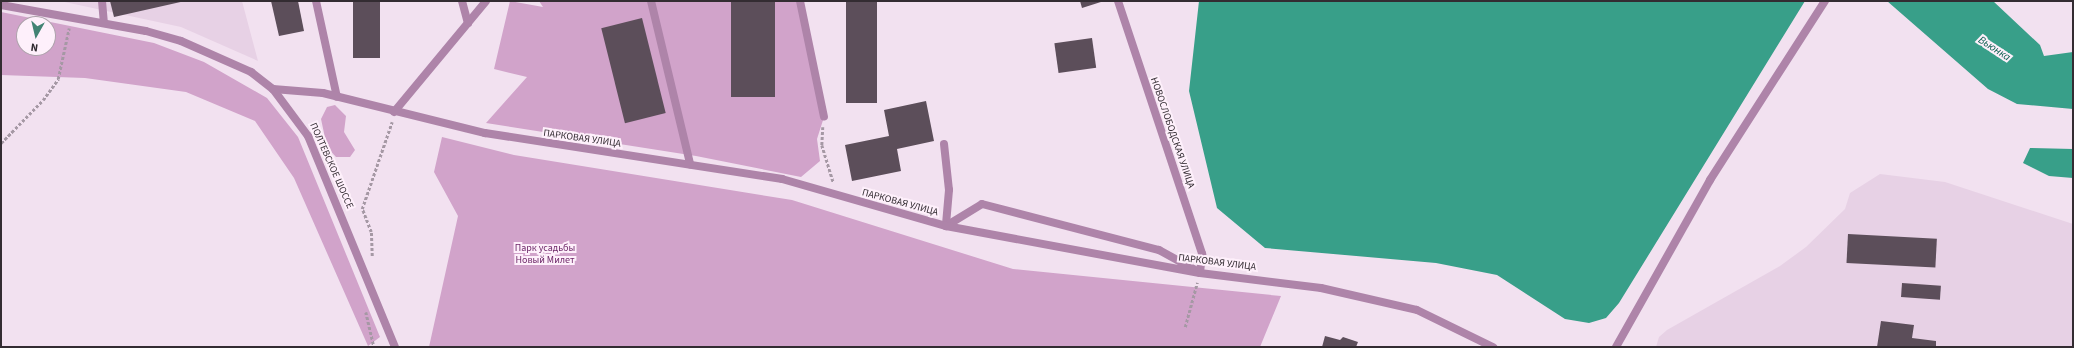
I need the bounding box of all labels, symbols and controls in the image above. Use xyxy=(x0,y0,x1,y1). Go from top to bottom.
north arrow xyxy=(16,16,56,56)
water label: Вьюнка xyxy=(1975,34,2013,64)
text: N xyxy=(30,39,39,55)
street label: НОВОСЛОБОДСКАЯ УЛИЦА xyxy=(1147,76,1197,190)
street label: ПОЛТЕВСКОЕ ШОССЕ xyxy=(307,121,355,211)
street label: ПАРКОВАЯ УЛИЦА xyxy=(542,128,622,150)
street label: ПАРКОВАЯ УЛИЦА xyxy=(861,187,939,219)
park label: Парк усадьбы Новый Милет xyxy=(515,242,575,266)
street label: ПАРКОВАЯ УЛИЦА xyxy=(1177,252,1257,274)

